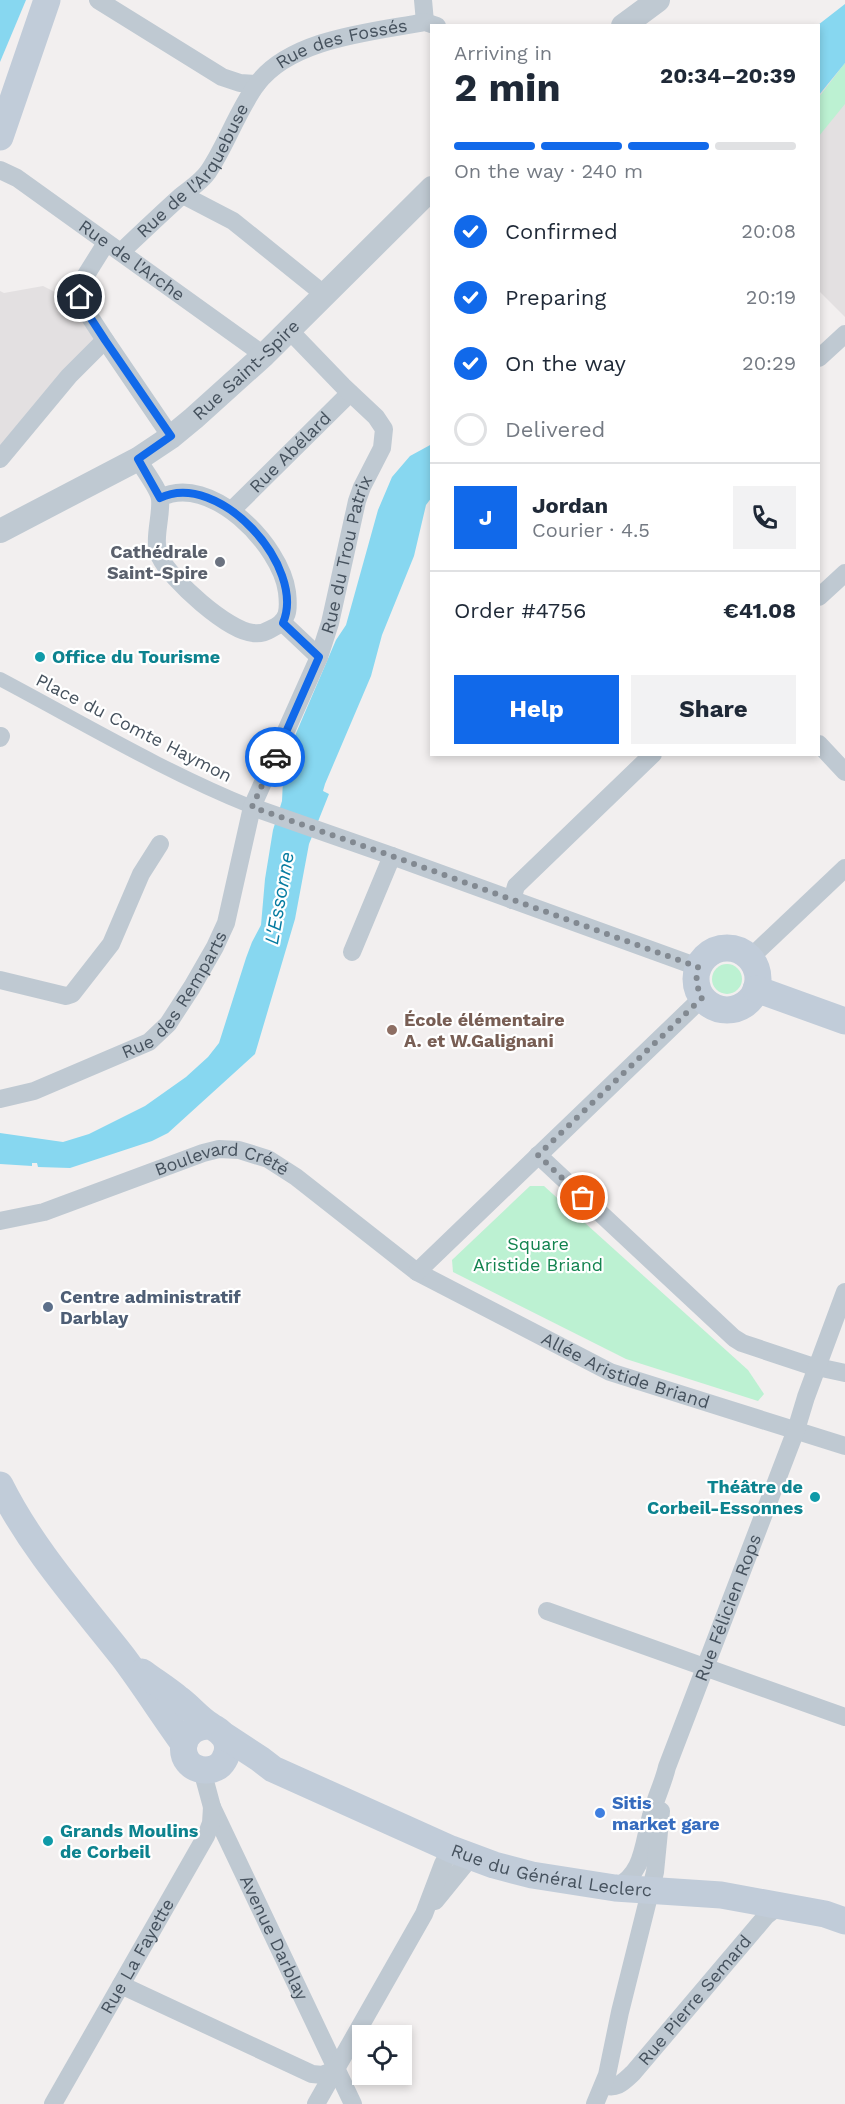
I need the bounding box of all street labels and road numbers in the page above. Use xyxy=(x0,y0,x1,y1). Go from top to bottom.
street label: Rue des Fossés xyxy=(272,14,409,73)
street label: Rue de l'Arquebuse xyxy=(132,100,253,242)
street label: Rue de l'Arche xyxy=(75,215,189,305)
street label: Rue Saint-Spire xyxy=(188,315,303,424)
street label: Rue Abélard xyxy=(245,407,335,497)
street label: Rue du Trou Patrix xyxy=(316,472,376,636)
street label: Place du Comte Haymon xyxy=(33,669,236,786)
street label: Rue des Remparts xyxy=(118,928,231,1062)
street label: Boulevard Crété xyxy=(150,1161,292,1187)
street label: Allée Aristide Briand xyxy=(538,1327,712,1413)
street label: Rue Félicien Rops xyxy=(690,1531,765,1684)
street label: Rue du Général Leclerc xyxy=(448,1839,653,1900)
street label: Avenue Darblay xyxy=(236,1871,313,2004)
street label: Rue La Fayette xyxy=(96,1895,178,2018)
street label: Rue Pierre Semard xyxy=(633,1930,755,2069)

